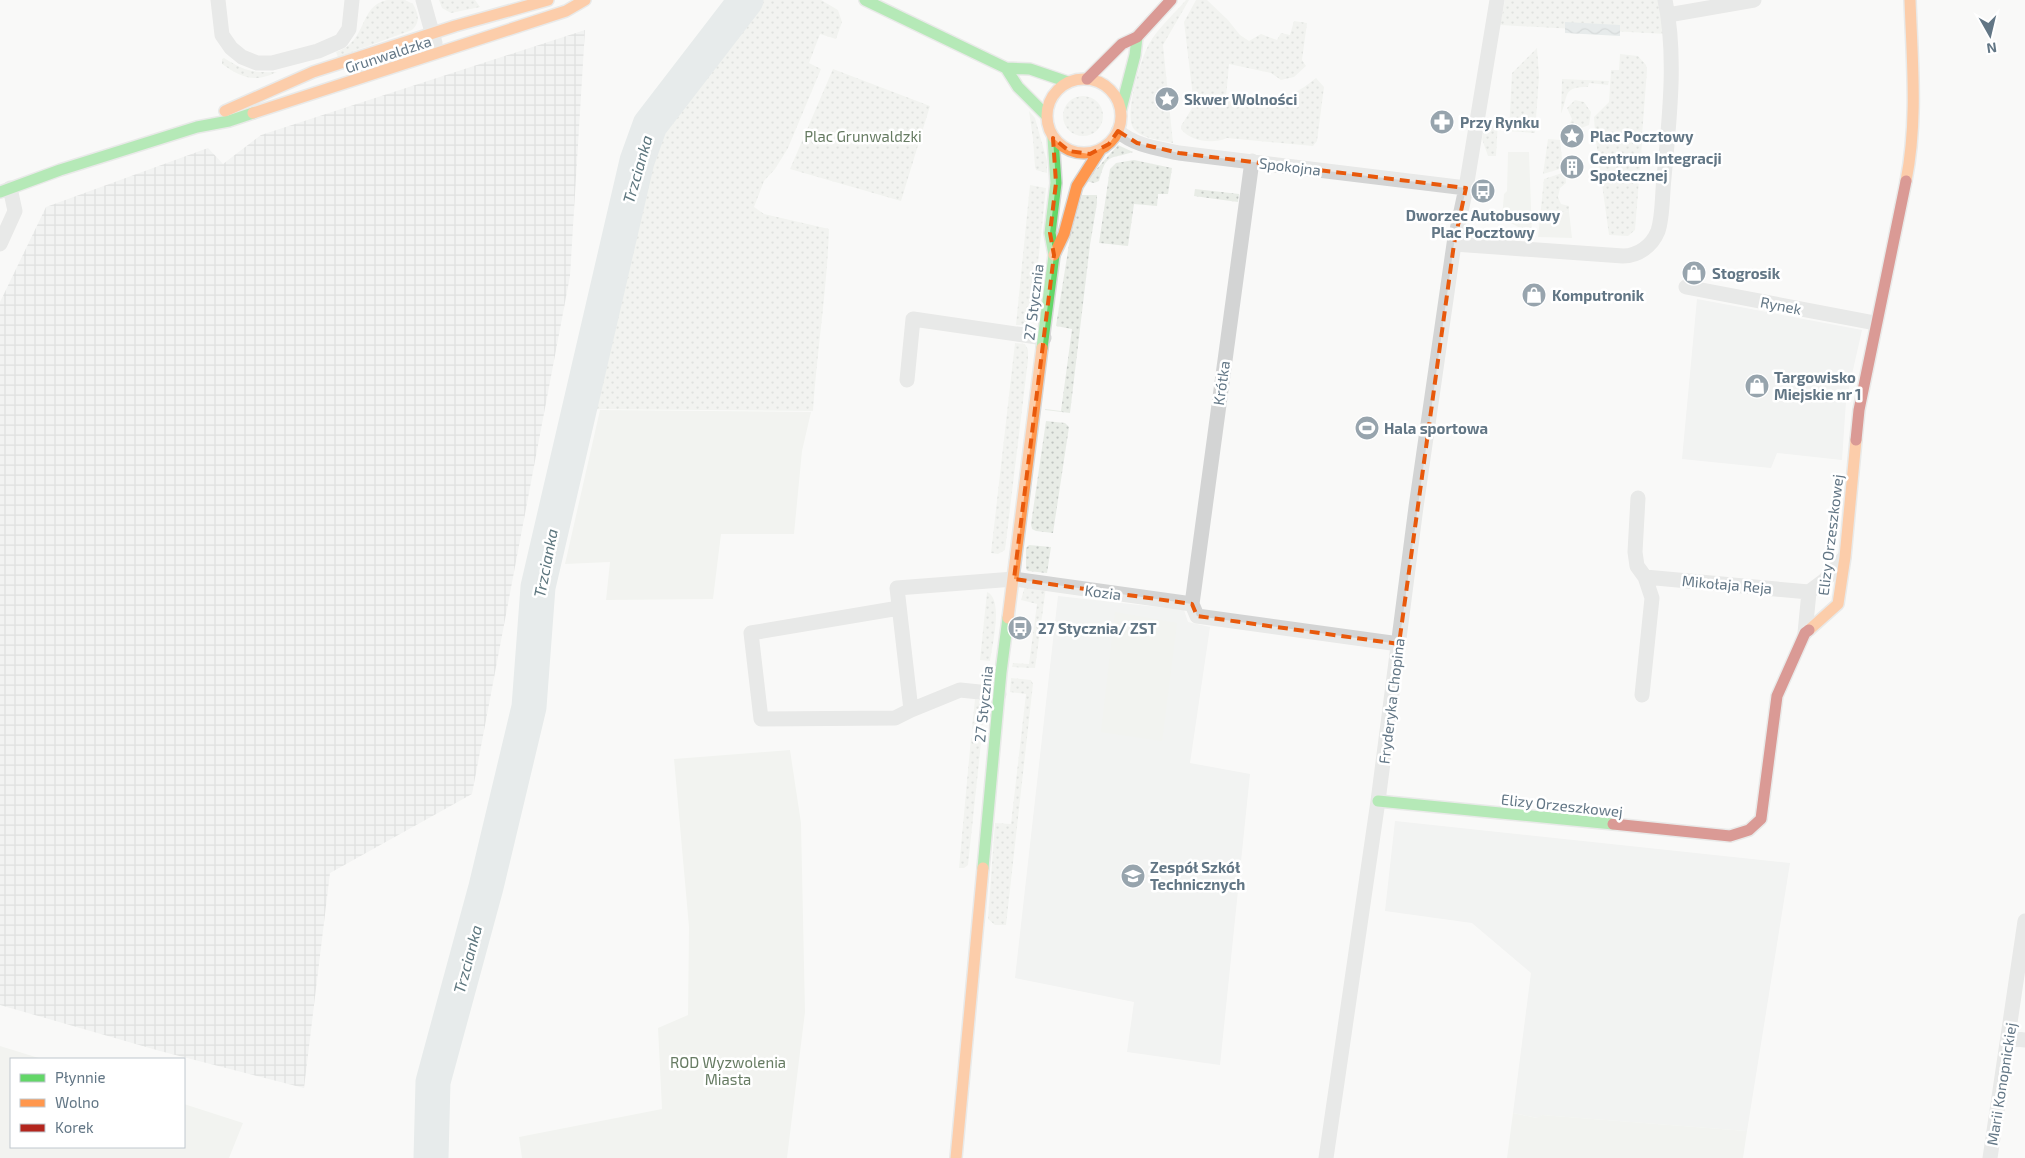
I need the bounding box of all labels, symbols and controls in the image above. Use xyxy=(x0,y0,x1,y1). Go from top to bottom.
north arrow xyxy=(1965,10,2015,60)
street label: Grunwaldzka xyxy=(343,32,433,76)
text: N xyxy=(1986,39,1998,57)
place icon: Skwer Wolności xyxy=(1154,86,1180,112)
place label: Skwer Wolności xyxy=(1184,90,1297,108)
pharmacy icon: Przy Rynku xyxy=(1429,109,1455,135)
place label: Przy Rynku xyxy=(1460,113,1539,132)
place icon: Plac Pocztowy xyxy=(1559,123,1585,149)
park label: Plac Grunwaldzki xyxy=(804,127,922,145)
place label: Plac Pocztowy xyxy=(1590,127,1694,146)
water label: Trzcianka xyxy=(618,133,656,205)
place label: Centrum Integracji Społecznej xyxy=(1590,149,1722,184)
street label: Spokojna xyxy=(1258,153,1322,180)
building icon: Centrum Integracji Społecznej xyxy=(1559,154,1585,180)
bus stop icon: Dworzec Autobusowy Plac Pocztowy xyxy=(1470,178,1496,204)
place label: Dworzec Autobusowy Plac Pocztowy xyxy=(1406,206,1561,242)
shop icon: Stogrosik xyxy=(1681,260,1707,286)
street label: 27 Stycznia xyxy=(1019,263,1047,341)
place label: Stogrosik xyxy=(1712,264,1781,282)
shop icon: Komputronik xyxy=(1521,282,1547,308)
place label: Komputronik xyxy=(1552,286,1645,304)
street label: Rynek xyxy=(1759,292,1803,318)
street label: Krótka xyxy=(1209,360,1233,406)
place label: Targowisko Miejskie nr 1 xyxy=(1774,368,1862,403)
shop icon: Targowisko Miejskie nr 1 xyxy=(1744,373,1770,399)
sports icon: Hala sportowa xyxy=(1354,415,1380,441)
place label: Hala sportowa xyxy=(1384,419,1488,437)
street label: Elizy Orzeszkowej xyxy=(1814,473,1847,597)
water label: Trzcianka xyxy=(529,527,561,599)
street label: Mikołaja Reja xyxy=(1681,571,1773,598)
street label: Kozia xyxy=(1084,581,1122,603)
bus stop icon: 27 Stycznia/ ZST xyxy=(1007,615,1033,641)
place label: 27 Stycznia/ ZST xyxy=(1038,619,1157,638)
street label: Fryderyka Chopina xyxy=(1374,637,1408,765)
street label: 27 Stycznia xyxy=(970,665,996,743)
street label: Elizy Orzeszkowej xyxy=(1500,790,1624,821)
place label: Zespół Szkół Technicznych xyxy=(1150,858,1245,894)
school or university icon: Zespół Szkół Technicznych xyxy=(1120,863,1146,889)
water label: Trzcianka xyxy=(449,923,485,995)
street label: Marii Konopnickiej xyxy=(1982,1021,2021,1147)
park label: ROD Wyzwolenia Miasta xyxy=(670,1053,786,1088)
legend xyxy=(10,1058,185,1148)
text: Płynnie xyxy=(55,1068,106,1086)
text: Wolno xyxy=(55,1093,99,1111)
text: Korek xyxy=(55,1118,94,1136)

